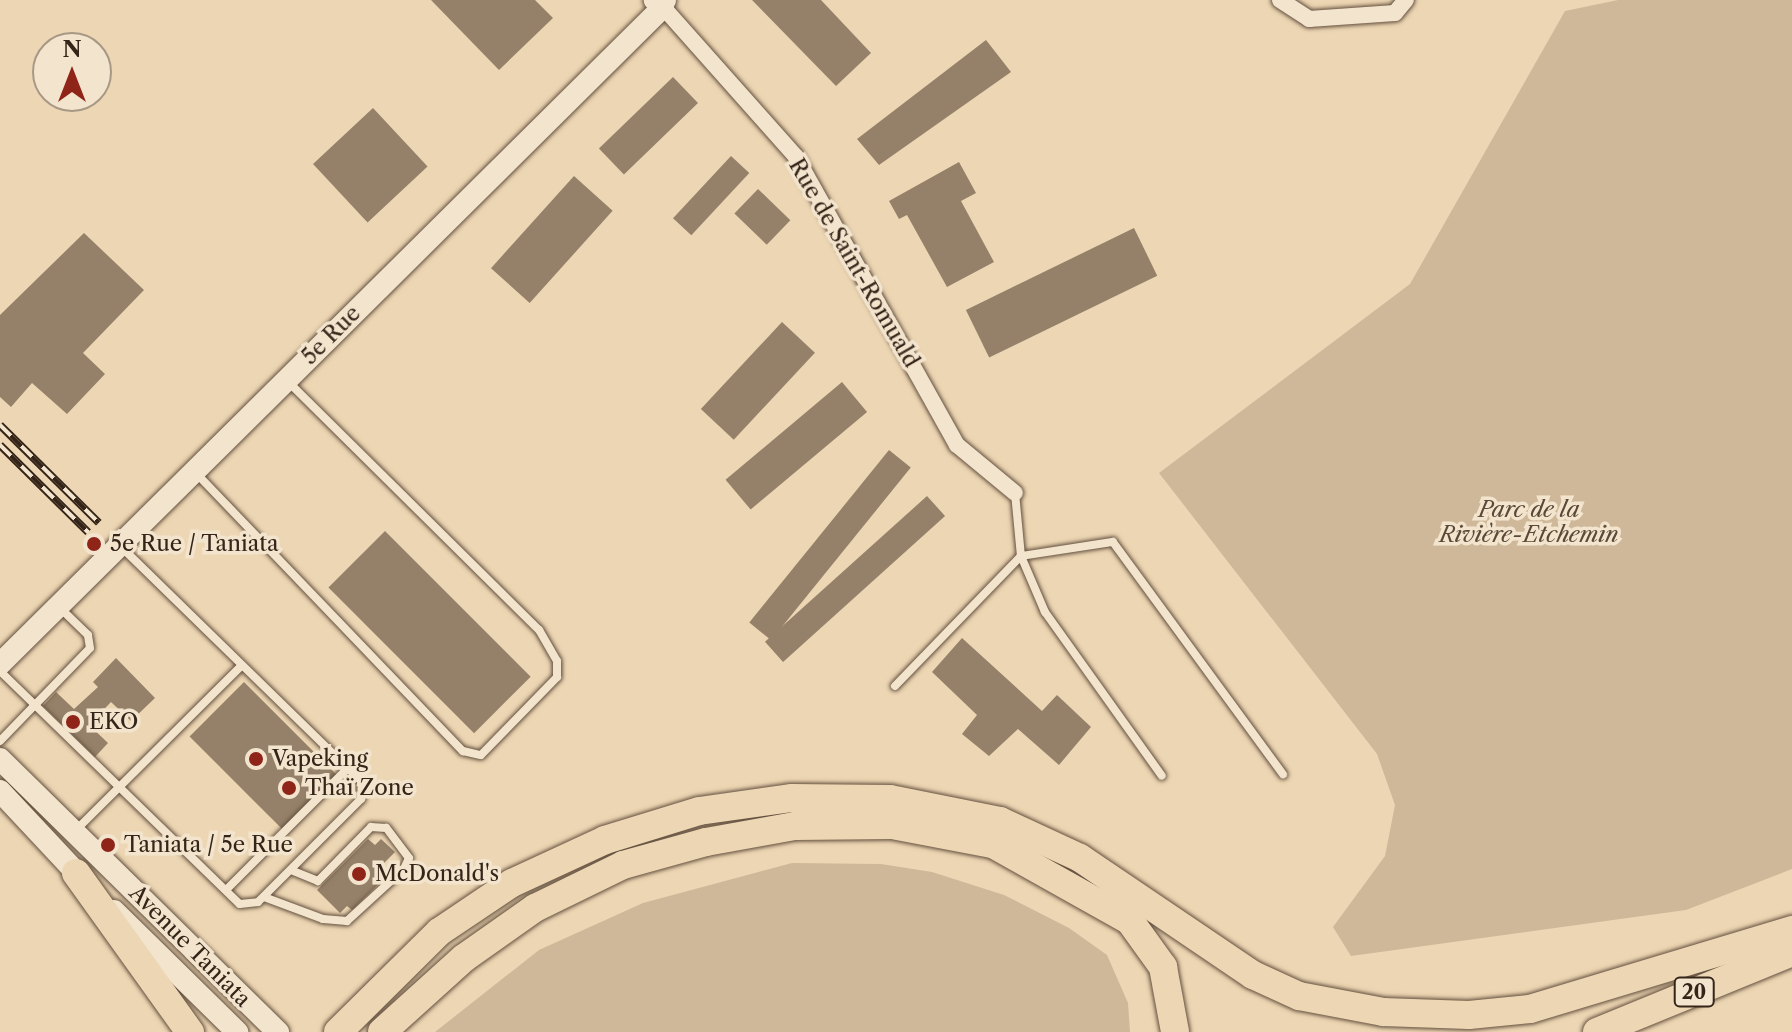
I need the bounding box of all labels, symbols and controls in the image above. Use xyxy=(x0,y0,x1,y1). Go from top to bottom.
north arrow xyxy=(32,32,112,112)
text: N xyxy=(62,36,82,63)
street label: Rue de Saint-Romuald xyxy=(783,154,925,372)
street label: 5e Rue xyxy=(296,300,366,370)
park label: Parc de la Rivière-Etchemin xyxy=(1439,496,1619,548)
place label: 5e Rue / Taniata xyxy=(110,531,279,557)
marker: 5e Rue / Taniata xyxy=(85,535,103,553)
place label: EKO xyxy=(89,709,138,735)
marker: EKO xyxy=(64,713,82,731)
place label: Vapeking xyxy=(272,746,368,772)
marker: Vapeking xyxy=(247,750,265,768)
place label: Thaï Zone xyxy=(305,775,414,801)
marker: Thaï Zone xyxy=(280,779,298,797)
place label: Taniata / 5e Rue xyxy=(124,832,293,858)
marker: Taniata / 5e Rue xyxy=(99,836,117,854)
place label: McDonald's xyxy=(375,861,499,887)
marker: McDonald's xyxy=(350,865,368,883)
street label: Avenue Taniata xyxy=(124,880,256,1012)
road number: 20 xyxy=(1672,976,1716,1008)

